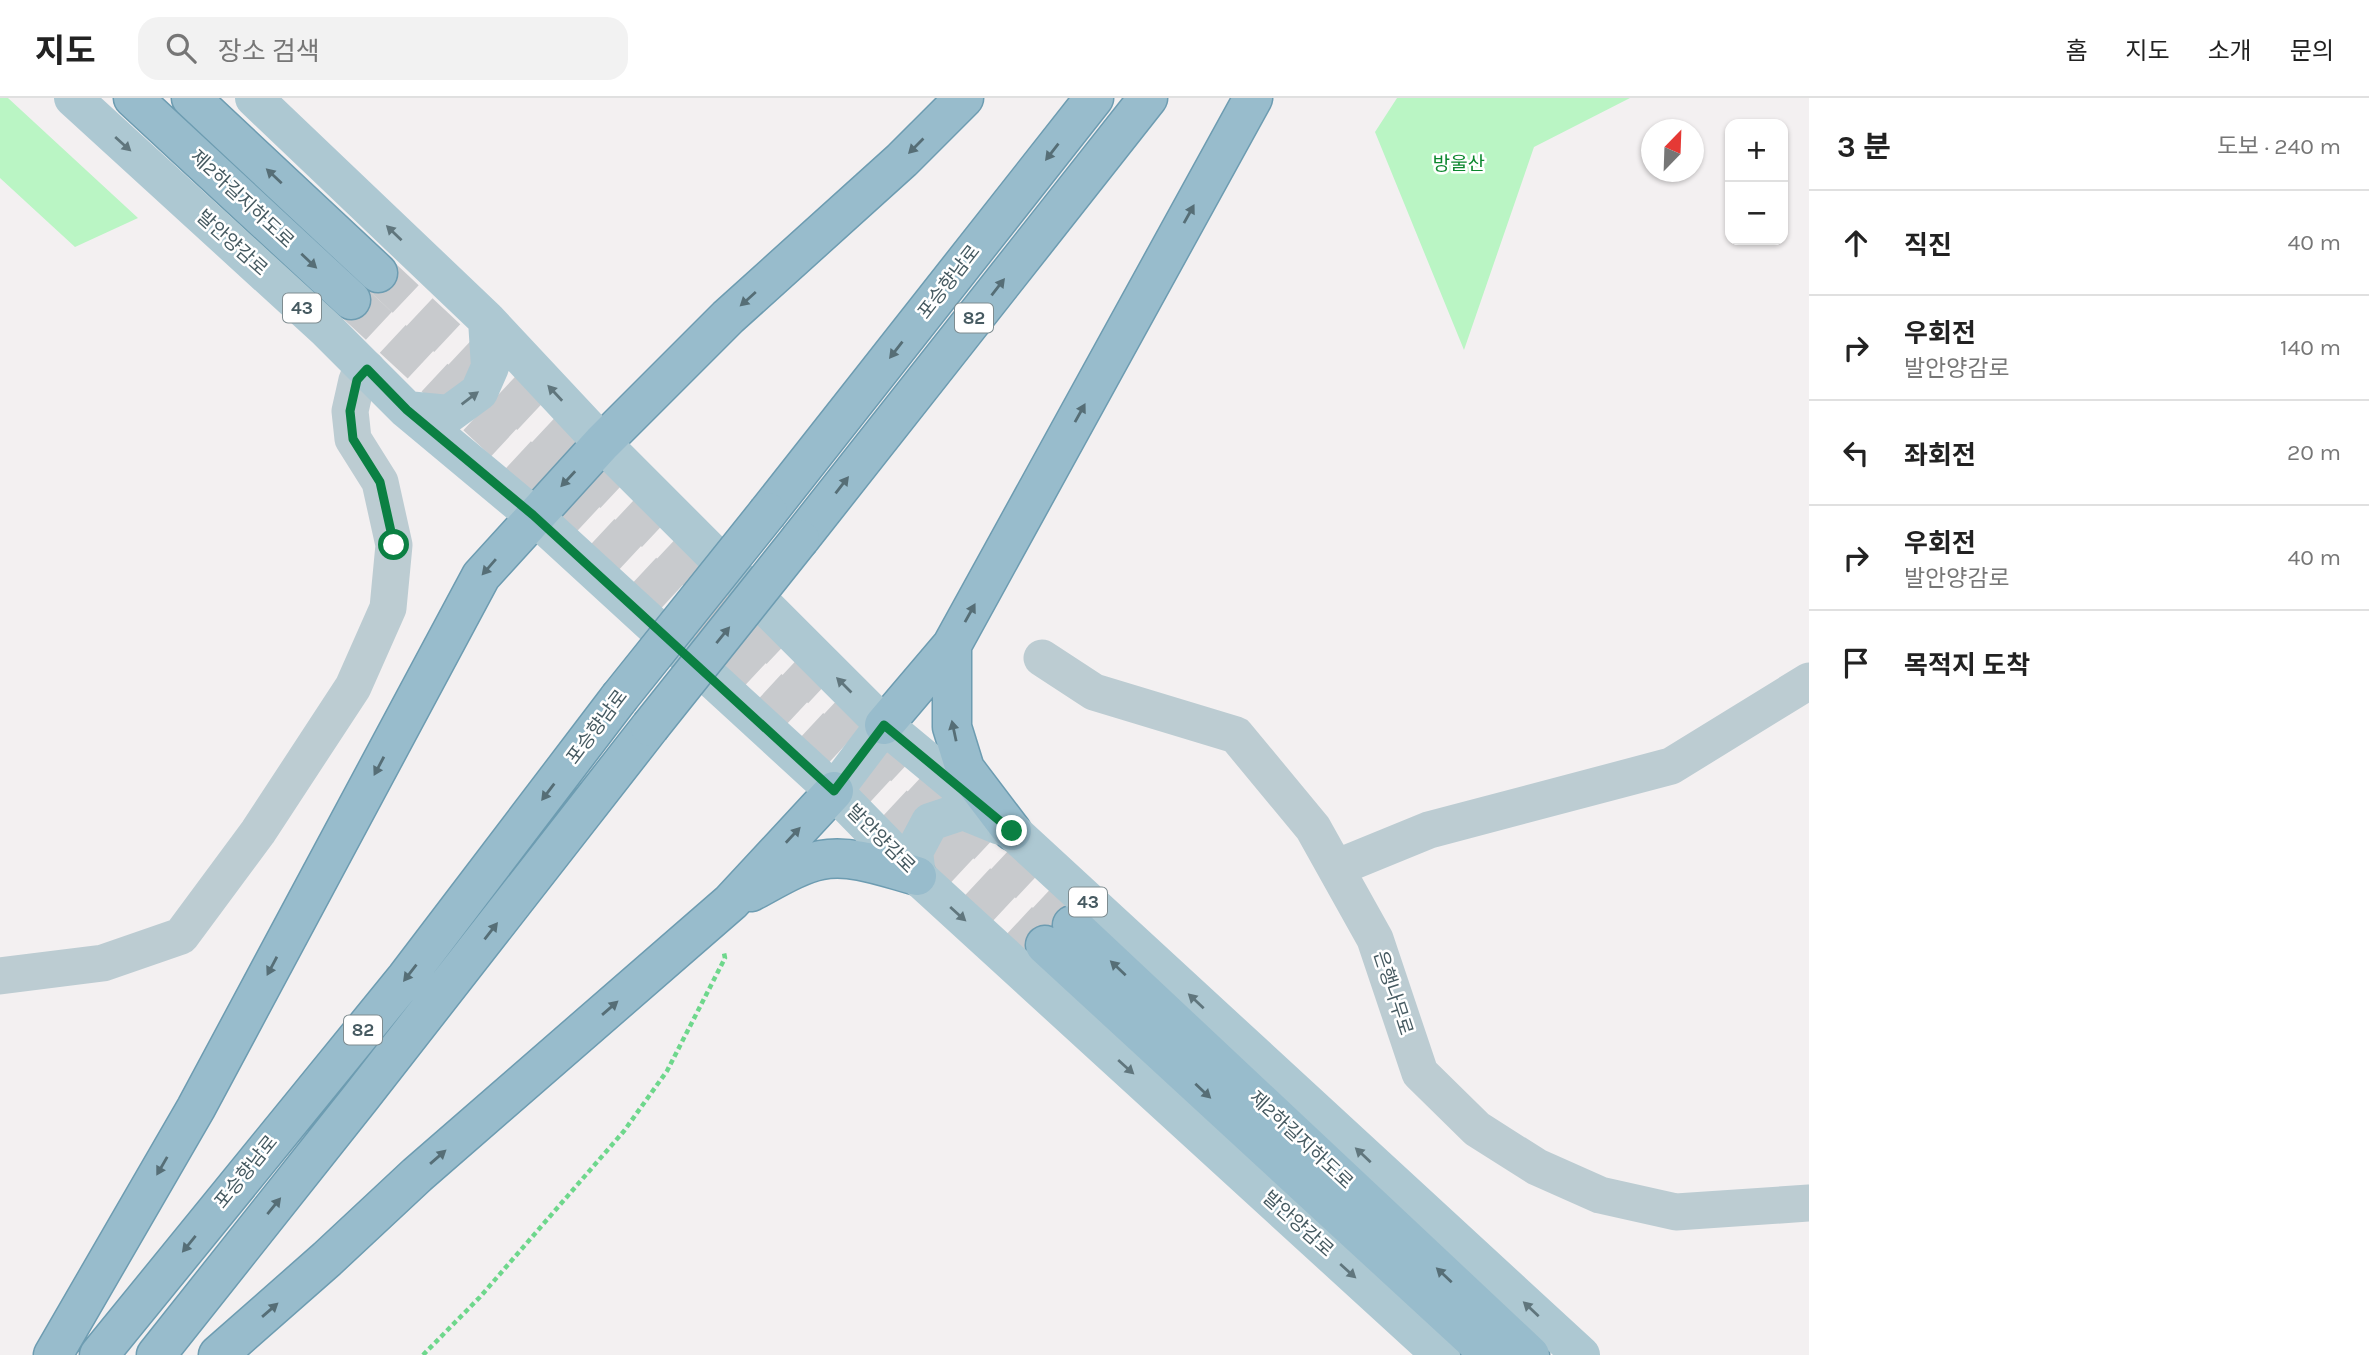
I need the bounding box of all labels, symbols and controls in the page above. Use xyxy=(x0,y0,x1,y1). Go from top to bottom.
search box xyxy=(138,17,628,80)
icon: search xyxy=(162,29,200,67)
text: 지도 xyxy=(35,32,96,70)
text: 장소 검색 xyxy=(218,36,320,67)
text: 홈 xyxy=(2065,37,2087,65)
text: 지도 xyxy=(2125,37,2170,65)
text: 소개 xyxy=(2208,37,2252,65)
text: 문의 xyxy=(2290,37,2334,65)
north arrow xyxy=(1641,119,1704,182)
map controls xyxy=(1725,119,1788,245)
button: + xyxy=(1725,119,1788,182)
text: 3 분 xyxy=(1837,129,1891,165)
text: 도보 · 240 m xyxy=(2217,133,2341,160)
one-way arrow xyxy=(114,136,132,152)
one-way arrow xyxy=(908,138,925,154)
one-way arrow xyxy=(1045,143,1059,161)
street label: 제2하길지하도로 xyxy=(186,145,298,253)
park label: 방울산 xyxy=(1433,153,1485,175)
one-way arrow xyxy=(266,168,283,185)
button: − xyxy=(1725,182,1788,245)
one-way arrow xyxy=(1183,204,1195,224)
street label: 발안양감로 xyxy=(192,206,272,280)
icon: ahead xyxy=(1837,224,1875,262)
one-way arrow xyxy=(386,225,403,241)
text: 40 m xyxy=(2288,229,2341,256)
text: 직진 xyxy=(1904,230,1952,261)
street label: 포승향남로 xyxy=(913,241,985,323)
one-way arrow xyxy=(300,252,317,268)
one-way arrow xyxy=(991,279,1006,297)
one-way arrow xyxy=(739,291,757,307)
road number: 43 xyxy=(283,294,321,322)
road number: 82 xyxy=(955,303,993,332)
text: 우회전 xyxy=(1904,318,1976,349)
icon: right xyxy=(1837,329,1875,367)
text: 140 m xyxy=(2280,334,2341,361)
one-way arrow xyxy=(888,340,903,358)
text: 발안양감로 xyxy=(1904,355,2010,382)
one-way arrow xyxy=(547,384,563,402)
one-way arrow xyxy=(461,390,479,405)
one-way arrow xyxy=(1073,403,1085,423)
icon: left xyxy=(1837,434,1875,472)
text: 20 m xyxy=(2287,439,2341,466)
text: 좌회전 xyxy=(1904,440,1976,471)
one-way arrow xyxy=(560,470,576,487)
one-way arrow xyxy=(834,476,849,494)
text: 우회전 xyxy=(1904,528,1976,559)
route start xyxy=(378,529,409,560)
icon: right xyxy=(1837,539,1875,577)
text: 40 m xyxy=(2288,544,2341,571)
one-way arrow xyxy=(482,558,497,575)
text: 발안양감로 xyxy=(1904,565,2010,592)
one-way arrow xyxy=(964,603,976,622)
one-way arrow xyxy=(715,627,730,645)
icon: arrive xyxy=(1837,644,1875,682)
text: 목적지 도착 xyxy=(1904,650,2030,681)
one-way arrow xyxy=(836,677,853,694)
street label: 포승향남로 xyxy=(562,685,632,769)
one-way arrow xyxy=(949,720,960,742)
one-way arrow xyxy=(373,756,385,776)
one-way arrow xyxy=(540,782,555,800)
street label: 발안양감로 xyxy=(842,800,920,878)
route end xyxy=(996,815,1027,846)
one-way arrow xyxy=(785,826,801,844)
road number: 43 xyxy=(1069,888,1107,916)
one-way arrow xyxy=(949,906,967,922)
one-way arrow xyxy=(483,922,498,940)
street label: 은행나무로 xyxy=(1369,948,1417,1038)
one-way arrow xyxy=(266,957,278,976)
one-way arrow xyxy=(1109,960,1126,977)
one-way arrow xyxy=(402,963,417,981)
one-way arrow xyxy=(1187,993,1205,1009)
one-way arrow xyxy=(601,1001,618,1016)
road number: 82 xyxy=(344,1015,382,1044)
one-way arrow xyxy=(1117,1059,1134,1075)
one-way arrow xyxy=(1194,1082,1211,1098)
street label: 제2하길지하도로 xyxy=(1245,1086,1357,1194)
street label: 포승향남로 xyxy=(210,1131,282,1213)
one-way arrow xyxy=(1354,1147,1372,1163)
one-way arrow xyxy=(429,1149,447,1165)
one-way arrow xyxy=(156,1156,169,1175)
street label: 발안양감로 xyxy=(1258,1187,1338,1261)
one-way arrow xyxy=(267,1197,282,1215)
one-way arrow xyxy=(181,1235,196,1253)
one-way arrow xyxy=(1339,1262,1356,1278)
one-way arrow xyxy=(1436,1267,1453,1283)
one-way arrow xyxy=(1522,1301,1540,1317)
one-way arrow xyxy=(261,1303,278,1318)

